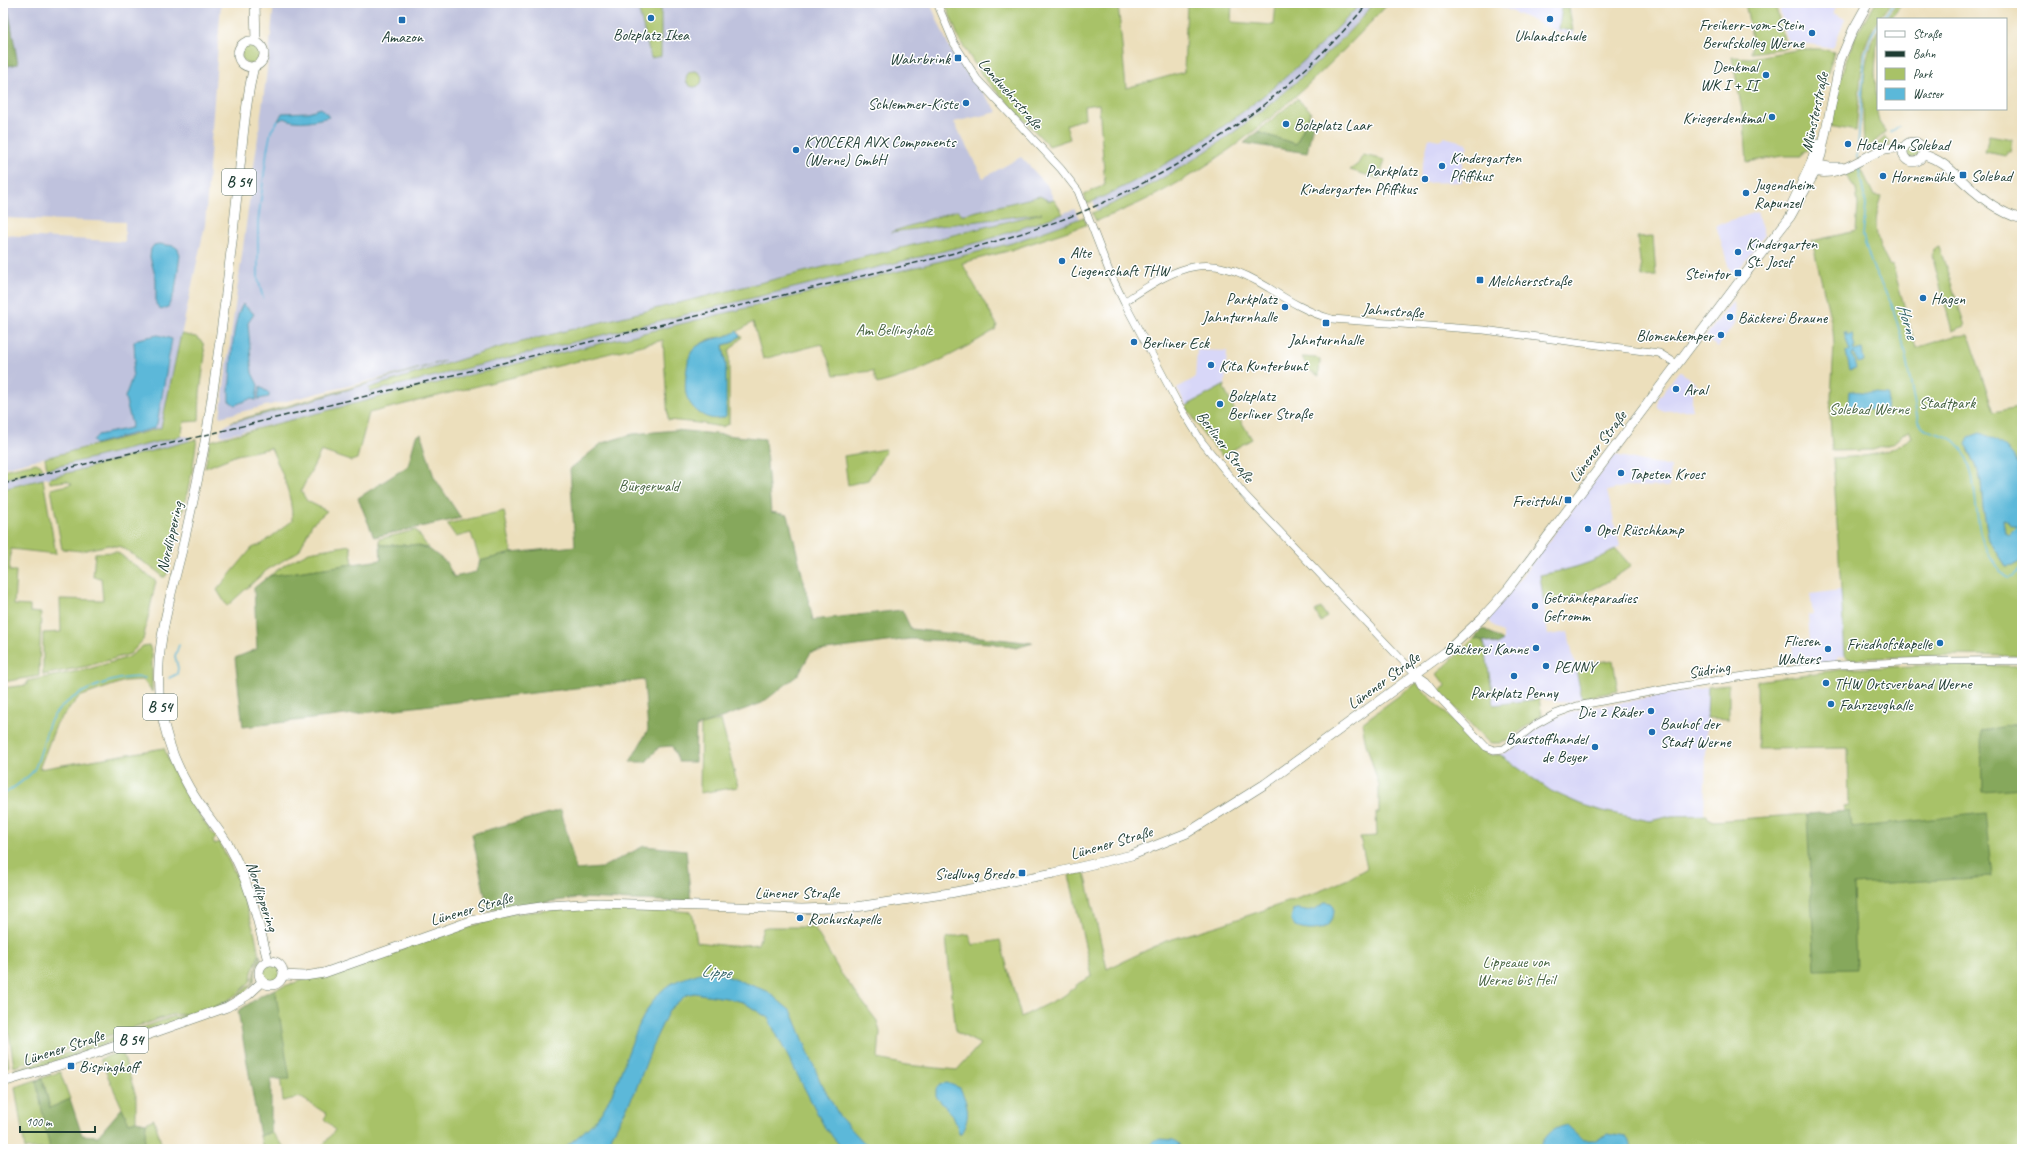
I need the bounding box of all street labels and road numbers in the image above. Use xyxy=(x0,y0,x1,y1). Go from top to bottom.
street label: Landwehrstraße xyxy=(974,54,1048,135)
street label: Münsterstraße xyxy=(1797,69,1834,154)
road number: B 54 xyxy=(222,169,256,195)
street label: Jahnstraße xyxy=(1361,299,1426,323)
street label: Lünener Straße xyxy=(1564,405,1632,486)
street label: Berliner Straße xyxy=(1192,407,1260,488)
street label: Nordlippering xyxy=(152,499,188,575)
street label: Lünener Straße xyxy=(1344,647,1425,714)
street label: Südring xyxy=(1687,657,1733,683)
road number: B 54 xyxy=(143,694,177,720)
street label: Lünener Straße xyxy=(1068,821,1156,864)
street label: Nordlippering xyxy=(241,859,283,935)
street label: Lünener Straße xyxy=(755,883,841,903)
street label: Lünener Straße xyxy=(428,887,516,930)
street label: Lünener Straße xyxy=(20,1025,108,1071)
road number: B 54 xyxy=(114,1027,148,1053)

